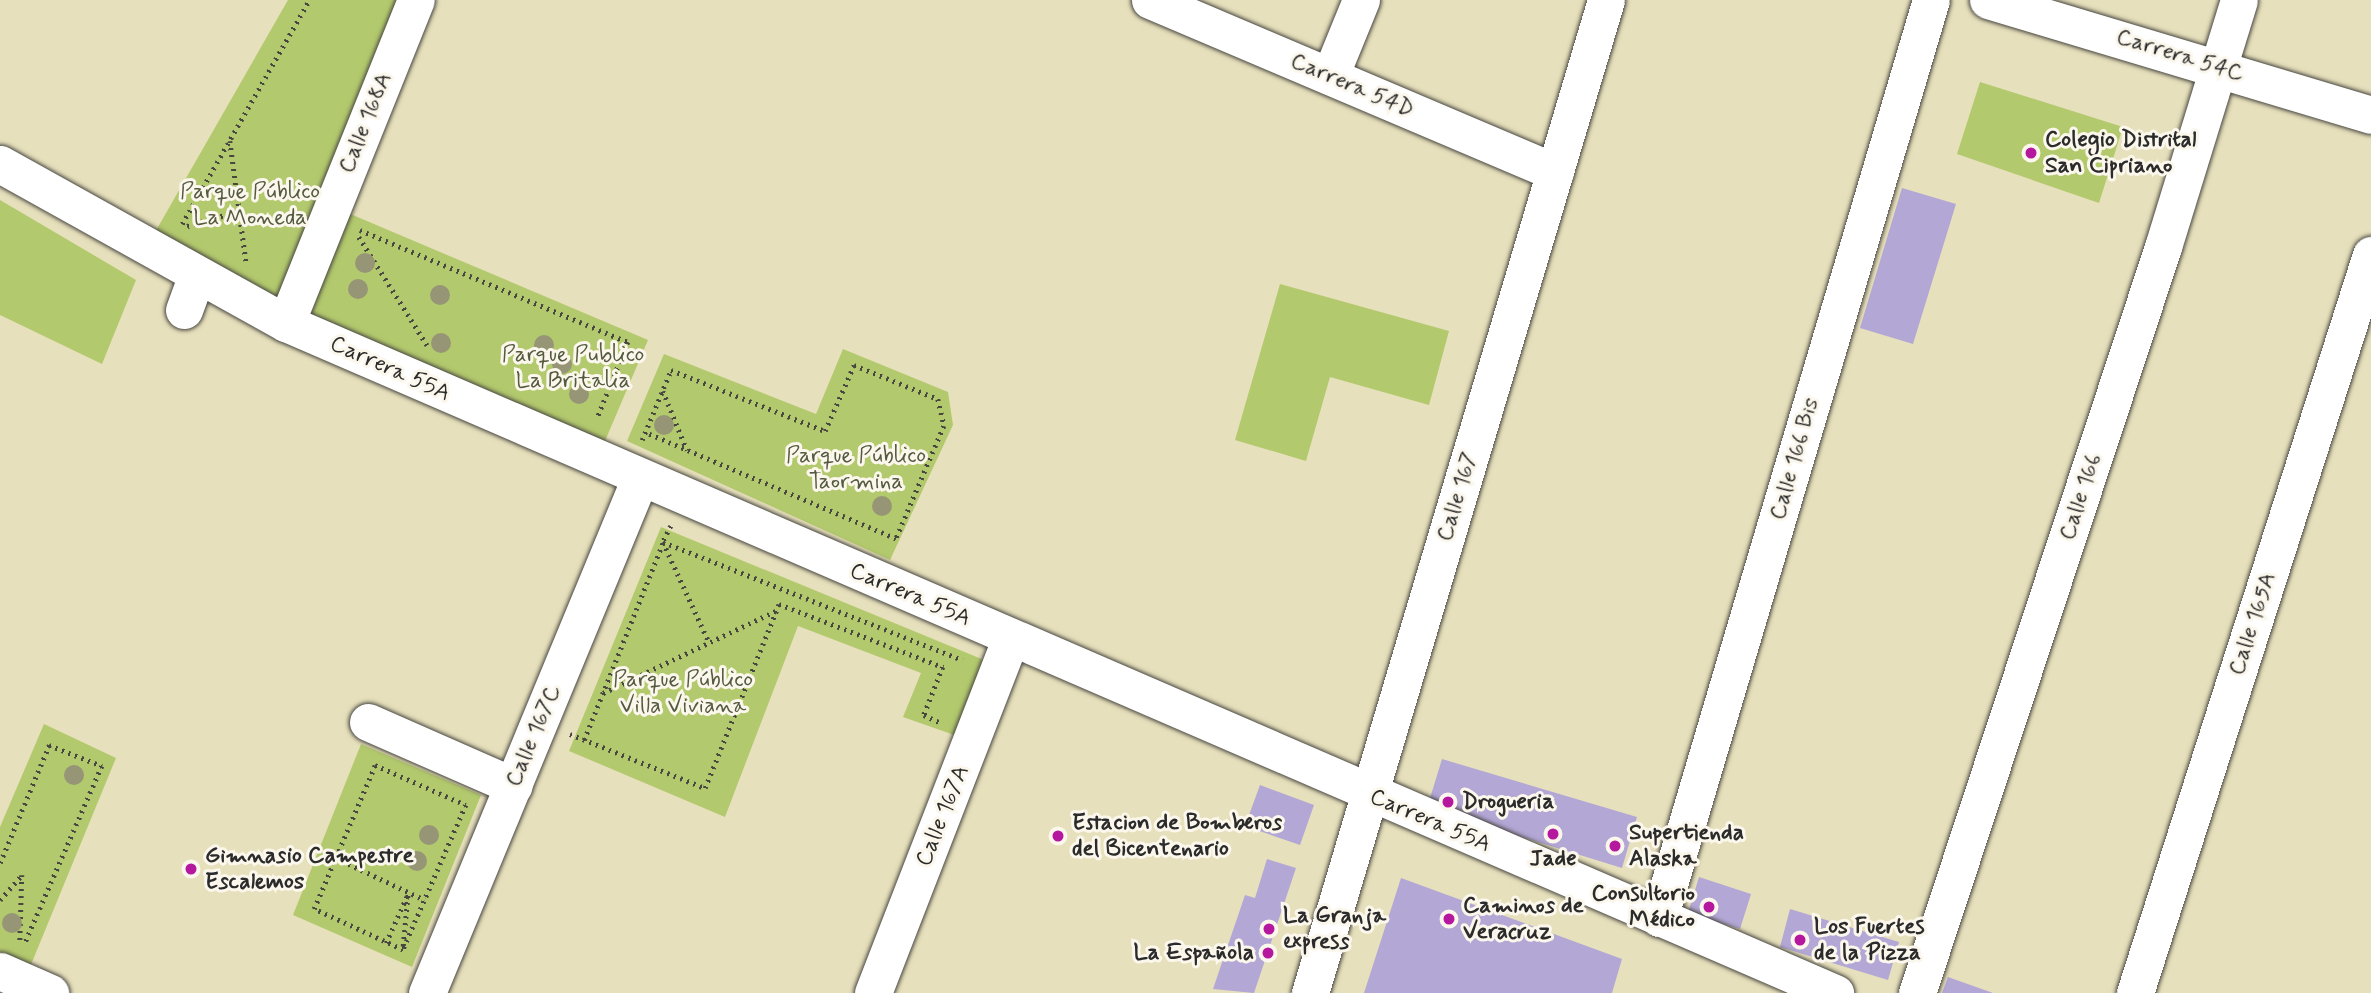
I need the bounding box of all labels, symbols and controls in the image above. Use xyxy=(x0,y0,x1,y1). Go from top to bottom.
street label: Carrera 54C xyxy=(2113,24,2247,88)
street label: Carrera 54D xyxy=(1286,48,1418,124)
street label: Calle 168A xyxy=(333,69,399,177)
place label: Colegio Distrital San Cipriano xyxy=(2045,126,2196,180)
marker: Colegio Distrital San Cipriano xyxy=(2023,145,2039,161)
park label: Parque Público La Moneda xyxy=(180,178,320,232)
street label: Carrera 55A xyxy=(325,330,455,408)
park label: Parque Publico La Britalia xyxy=(502,341,644,395)
street label: Calle 166 Bis xyxy=(1764,395,1826,523)
park label: Parque Público Taormina xyxy=(786,442,926,496)
street label: Calle 167 xyxy=(1431,449,1485,545)
street label: Calle 166 xyxy=(2054,450,2108,544)
street label: Carrera 55A xyxy=(845,557,975,633)
street label: Calle 165A xyxy=(2223,569,2283,679)
park label: Parque Público Villa Viviana xyxy=(613,666,753,720)
street label: Calle 167C xyxy=(500,681,568,791)
street label: Calle 167A xyxy=(910,761,976,871)
street label: Carrera 55A xyxy=(1365,783,1495,859)
place label: Drogueria xyxy=(1462,788,1554,816)
marker: Drogueria xyxy=(1440,794,1456,810)
place label: Estacion de Bomberos del Bicentenario xyxy=(1072,809,1281,863)
place label: Supertienda Alaska xyxy=(1629,819,1744,873)
marker: Jade xyxy=(1545,826,1561,842)
marker: Estacion de Bomberos del Bicentenario xyxy=(1050,828,1066,844)
marker: Supertienda Alaska xyxy=(1607,838,1623,854)
place label: Gimnasio Campestre Escalemos xyxy=(205,842,414,896)
place label: Jade xyxy=(1529,845,1577,873)
marker: Gimnasio Campestre Escalemos xyxy=(183,861,199,877)
place label: Consultorio Médico xyxy=(1592,880,1695,934)
place label: Caminos de Veracruz xyxy=(1463,892,1583,946)
marker: Consultorio Médico xyxy=(1701,899,1717,915)
place label: La Granja express xyxy=(1283,902,1389,956)
marker: Caminos de Veracruz xyxy=(1441,911,1457,927)
place label: Los Fuertes de la Pizza xyxy=(1814,913,1928,967)
marker: La Granja express xyxy=(1261,921,1277,937)
marker: Los Fuertes de la Pizza xyxy=(1792,932,1808,948)
place label: La Española xyxy=(1139,939,1254,967)
marker: La Española xyxy=(1260,945,1276,961)

